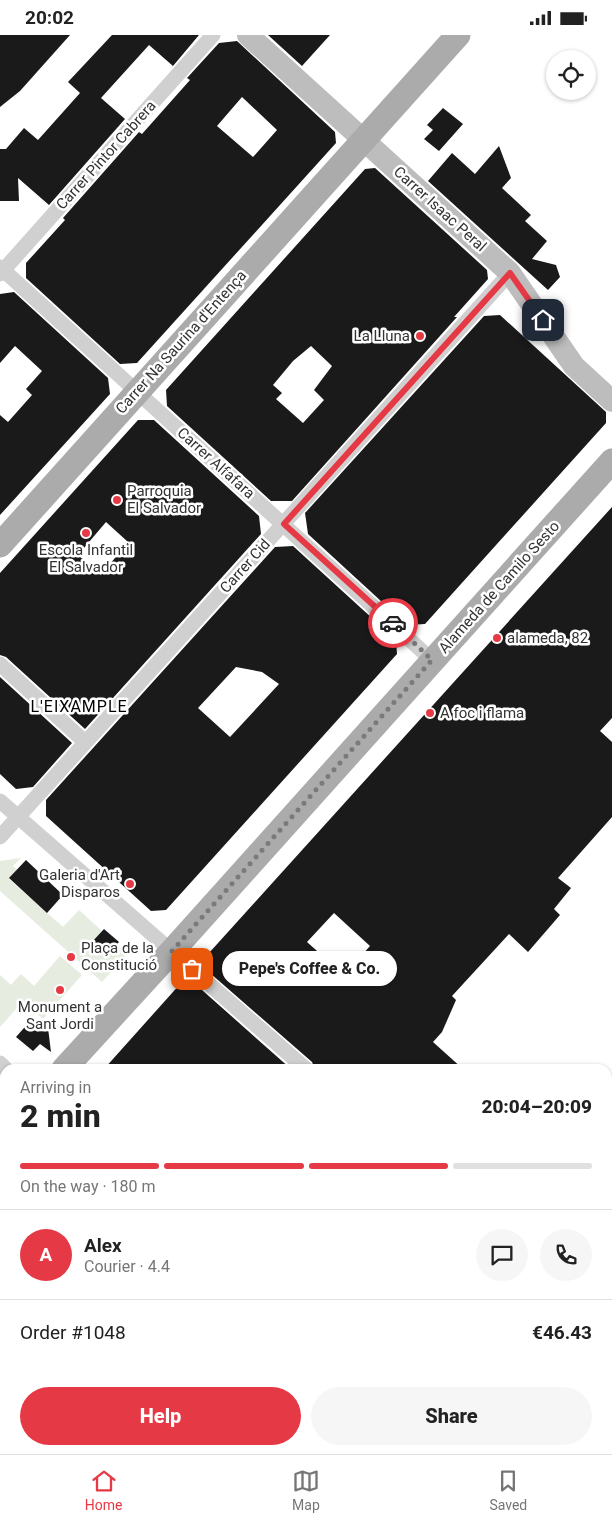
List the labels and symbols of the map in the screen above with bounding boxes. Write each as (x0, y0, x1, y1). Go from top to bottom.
street label: Carrer Pintor Cabrera (52, 97, 160, 213)
street label: Carrer Isaac Peral (390, 163, 490, 255)
street label: Carrer Na Saurina d'Entença (112, 267, 250, 417)
pin (522, 299, 564, 341)
place label: La Lluna (354, 327, 410, 345)
marker: La Lluna (414, 330, 426, 342)
street label: Carrer Alfafara (174, 424, 258, 502)
place label: Parroquia El Salvador (127, 482, 201, 517)
marker: Parroquia El Salvador (111, 494, 123, 506)
street label: Alameda de Camilo Sesto (435, 517, 563, 657)
marker: Escola Infantil El Salvador (80, 527, 92, 539)
street label: Carrer Cid (216, 535, 274, 597)
place label: Escola Infantil El Salvador (39, 541, 133, 576)
courier (368, 598, 418, 648)
place label: alameda, 82 (507, 629, 588, 647)
marker: alameda, 82 (491, 632, 503, 644)
district label: L'EIXAMPLE (30, 697, 128, 716)
place label: A foc i flama (440, 704, 524, 722)
marker: A foc i flama (424, 707, 436, 719)
place label: Galeria d'Art Disparos (39, 866, 120, 901)
marker: Galeria d'Art Disparos (124, 878, 136, 890)
place label: Plaça de la Constitució (81, 939, 157, 974)
pin (171, 948, 213, 990)
marker: Plaça de la Constitució (65, 951, 77, 963)
callout: Pepe's Coffee & Co. (222, 951, 397, 987)
marker: Monument a Sant Jordi (54, 984, 66, 996)
place label: Monument a Sant Jordi (18, 998, 102, 1033)

